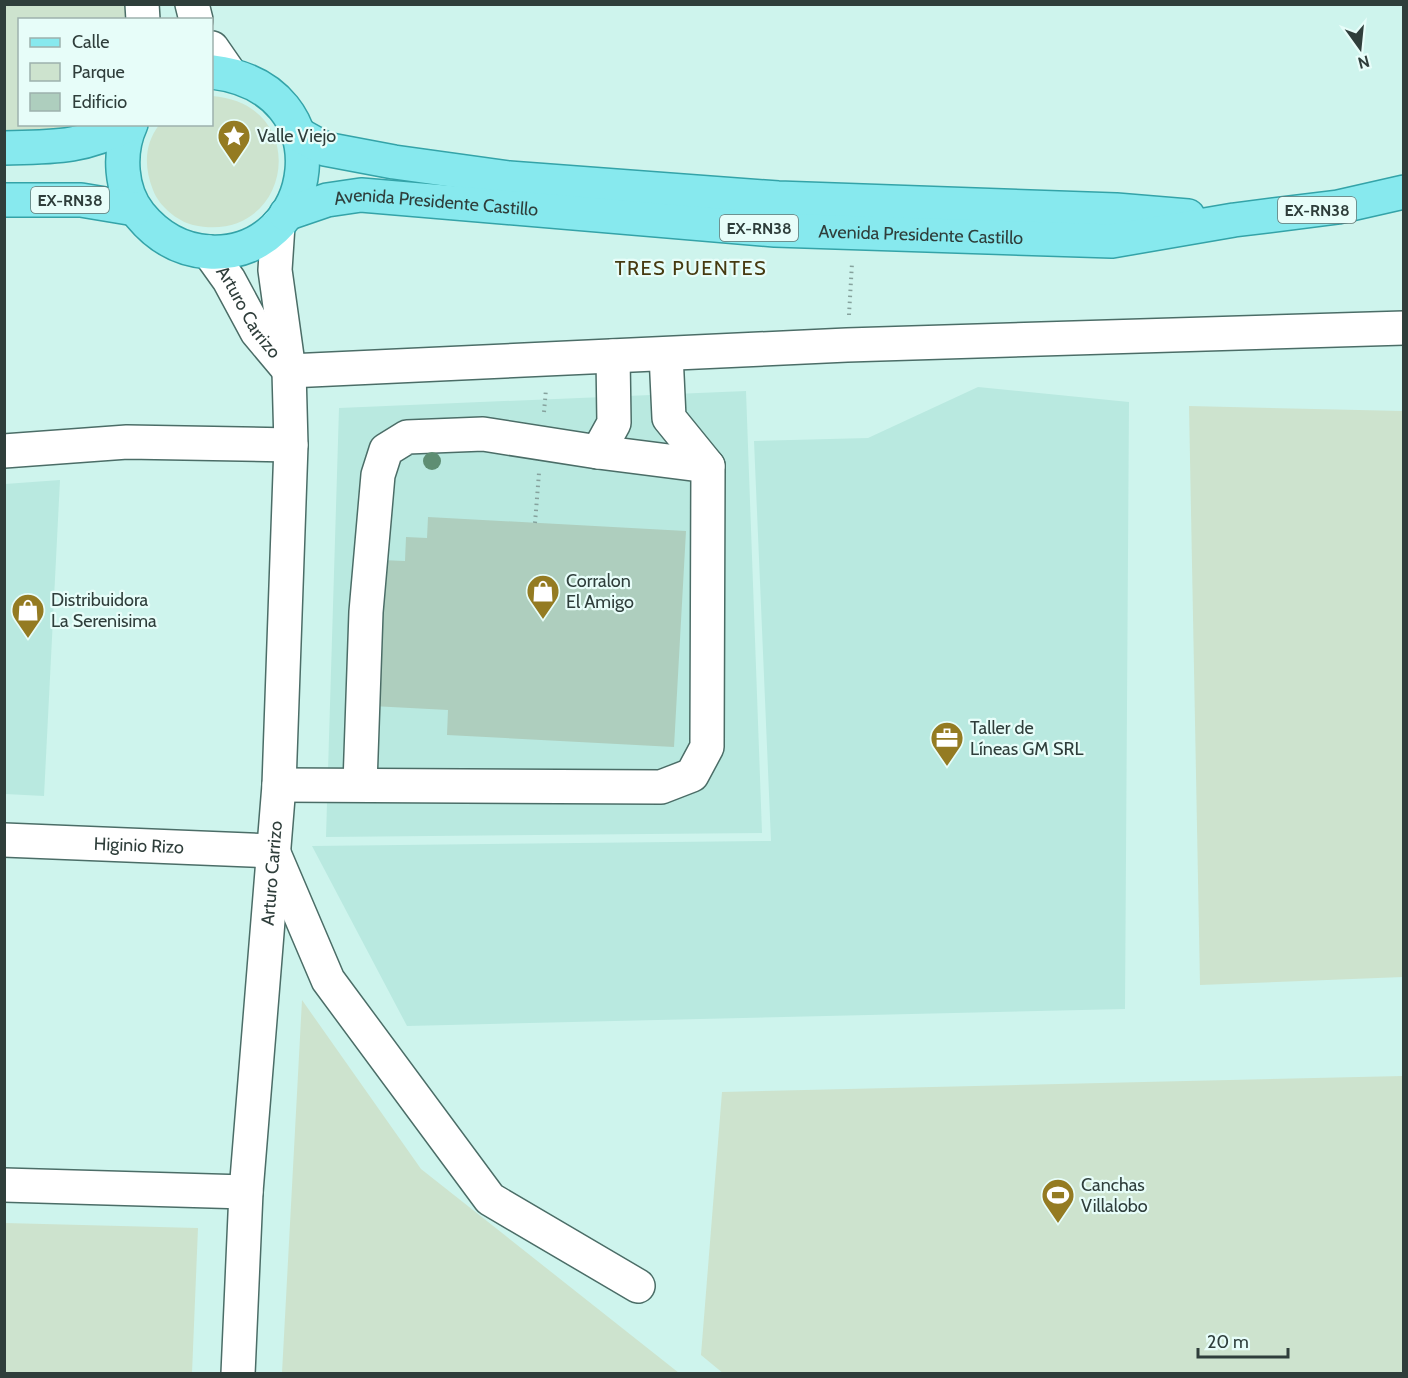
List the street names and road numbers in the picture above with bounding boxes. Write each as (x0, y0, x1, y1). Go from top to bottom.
street label: Avenida Presidente Castillo (333, 184, 539, 221)
road number: EX-RN38 (31, 187, 109, 213)
road number: EX-RN38 (1278, 197, 1356, 223)
road number: EX-RN38 (720, 215, 798, 241)
street label: Avenida Presidente Castillo (818, 220, 1024, 249)
street label: Arturo Carrizo (211, 262, 285, 363)
street label: Arturo Carrizo (257, 820, 287, 926)
street label: Higinio Rizo (93, 833, 184, 858)

